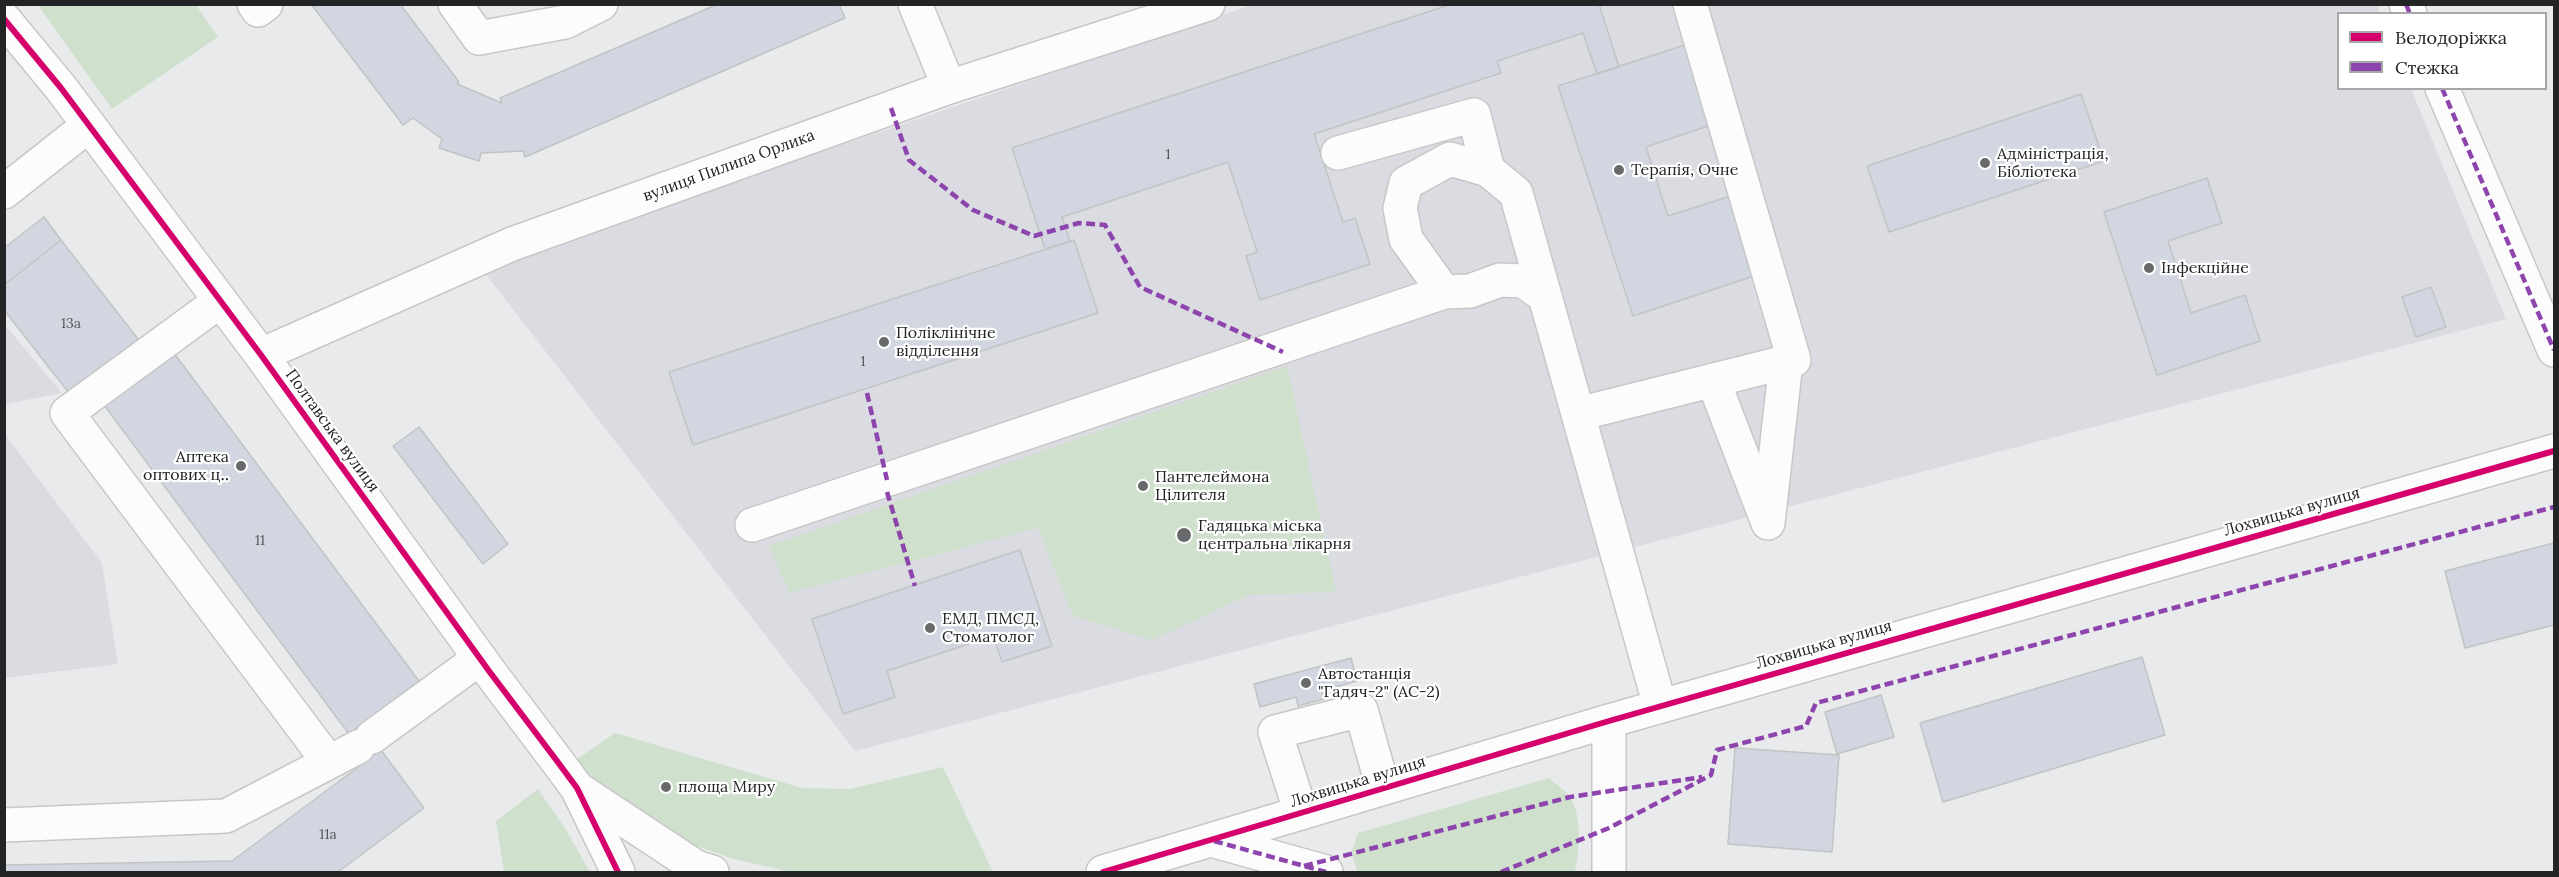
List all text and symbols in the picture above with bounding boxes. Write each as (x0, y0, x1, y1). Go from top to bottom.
legend (2337, 12, 2547, 90)
text: Велодоріжка (2395, 26, 2507, 49)
text: Стежка (2395, 56, 2459, 79)
street label: вулиця Пилипа Орлика (640, 126, 818, 206)
place label: Адміністрація, Бібліотека (1997, 144, 2109, 182)
house number: 1 (1165, 147, 1171, 163)
marker: Адміністрація, Бібліотека (1978, 156, 1992, 170)
place label: Терапія, Очне (1631, 160, 1738, 180)
marker: Терапія, Очне (1612, 163, 1626, 177)
place label: Інфекційне (2161, 258, 2249, 278)
marker: Інфекційне (2142, 261, 2156, 275)
house number: 13а (61, 316, 81, 332)
place label: Поліклінічне відділення (896, 323, 996, 361)
marker: Поліклінічне відділення (877, 335, 891, 349)
house number: 1 (860, 354, 866, 370)
street label: Полтавська вулиця (281, 366, 383, 496)
place label: Аптека оптових ц‥ (143, 447, 229, 485)
marker: Аптека оптових ц‥ (234, 459, 248, 473)
place label: Пантелеймона Цілителя (1155, 467, 1269, 505)
marker: Пантелеймона Цілителя (1136, 479, 1150, 493)
street label: Лохвицька вулиця (2222, 483, 2362, 541)
place label: Гадяцька міська центральна лікарня (1198, 516, 1351, 554)
marker: Гадяцька міська центральна лікарня (1175, 526, 1193, 544)
house number: 11 (255, 533, 265, 549)
place label: ЕМД, ПМСД, Стоматолог (942, 609, 1039, 647)
street label: Лохвицька вулиця (1754, 616, 1894, 674)
marker: ЕМД, ПМСД, Стоматолог (923, 621, 937, 635)
place label: Автостанція "Гадяч-2" (АС-2) (1318, 664, 1440, 702)
marker: Автостанція "Гадяч-2" (АС-2) (1299, 676, 1313, 690)
street label: Лохвицька вулиця (1288, 752, 1428, 812)
place label: площа Миру (678, 777, 775, 797)
marker: площа Миру (659, 780, 673, 794)
house number: 11а (319, 827, 337, 843)

